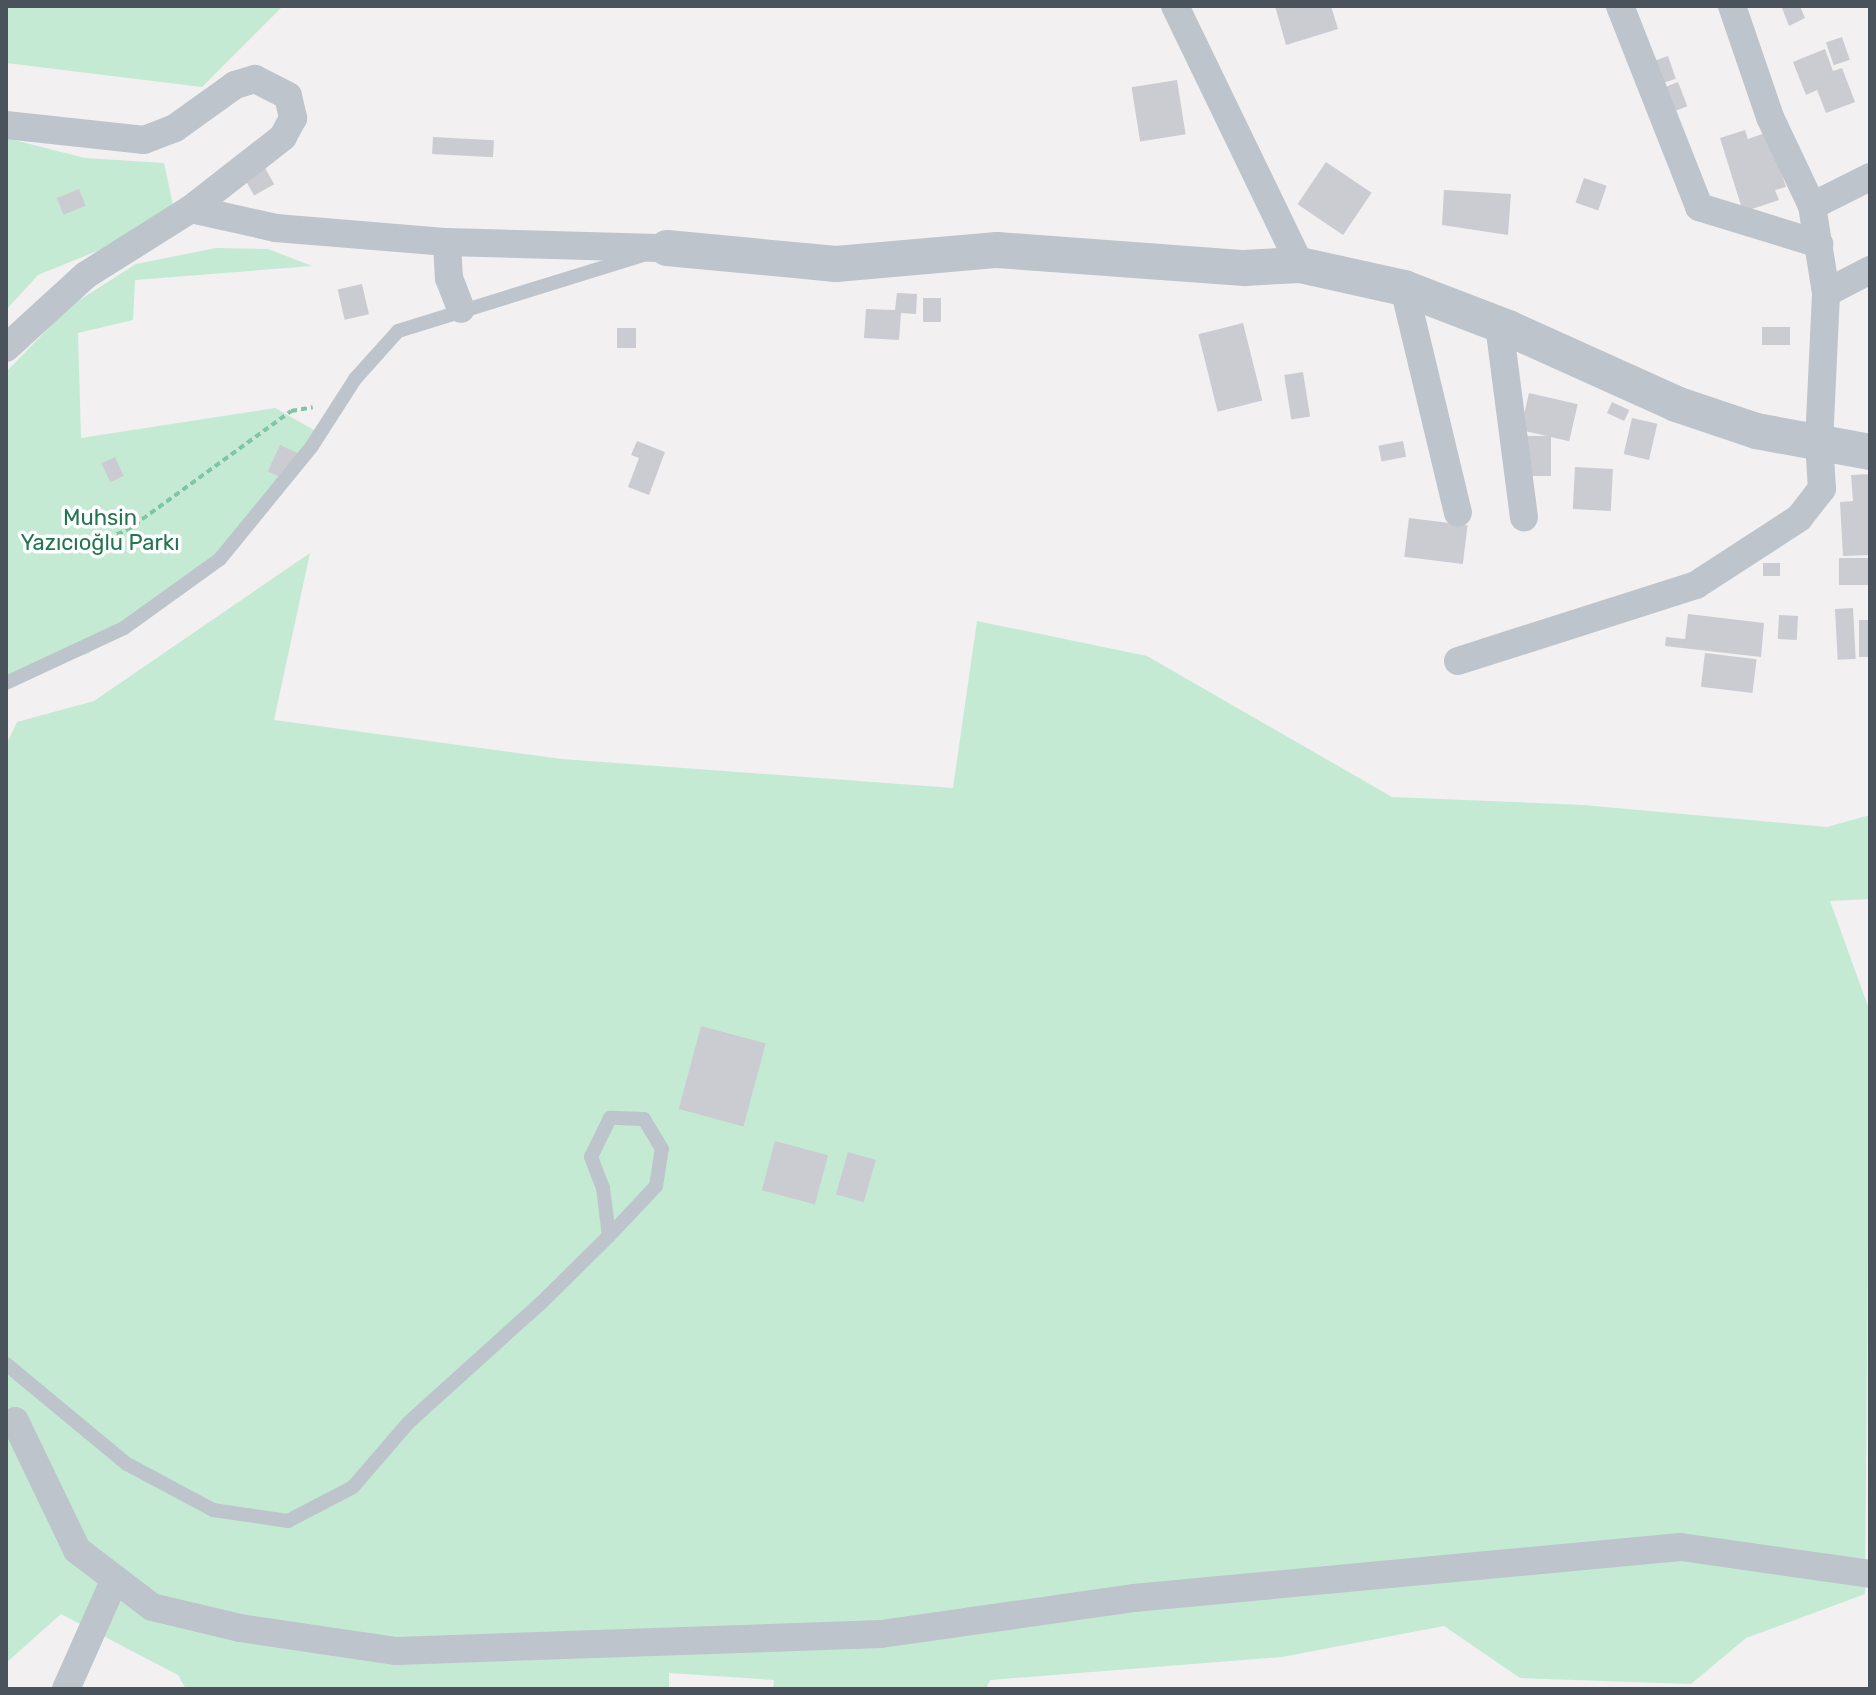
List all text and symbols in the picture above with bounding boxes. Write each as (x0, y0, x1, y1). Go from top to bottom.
park label: Muhsin Yazıcıoğlu Parkı (20, 504, 180, 556)

